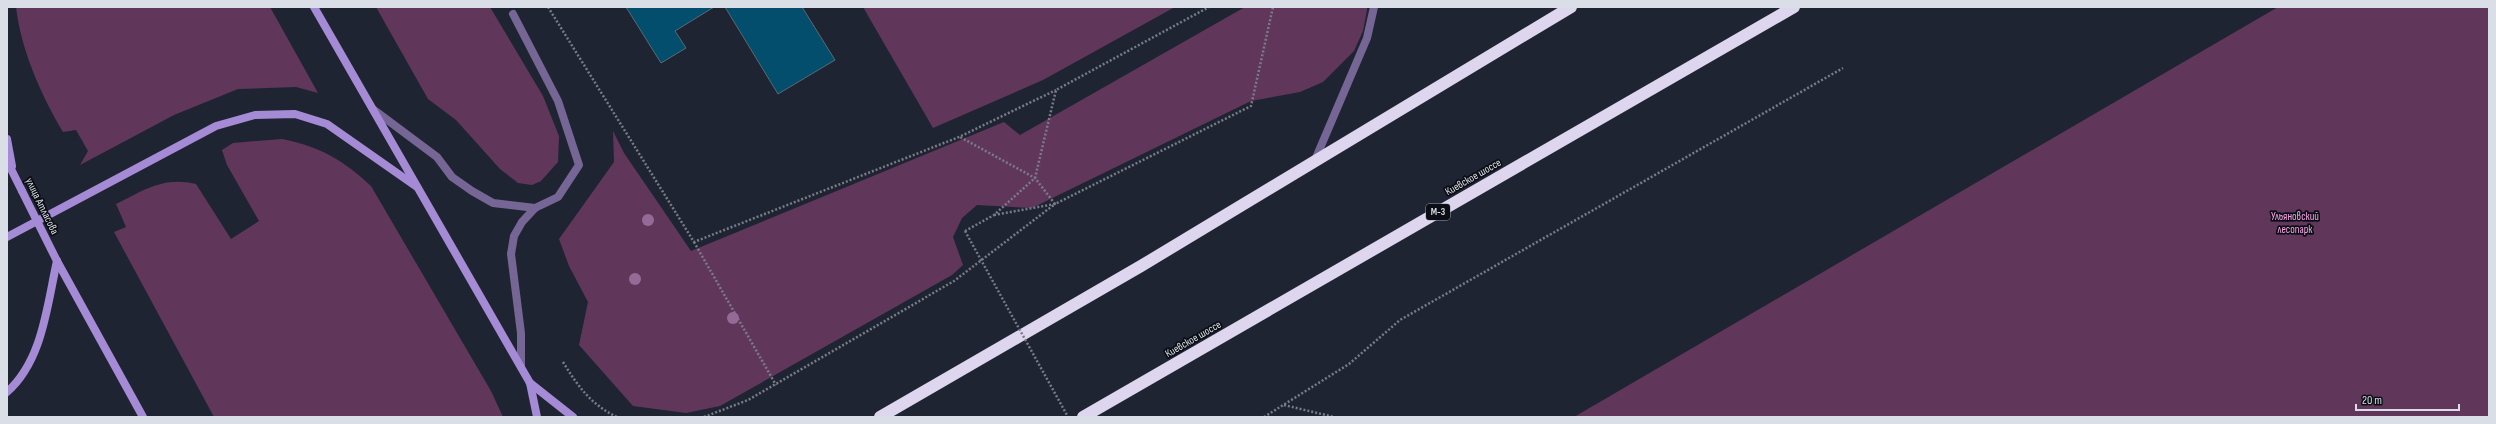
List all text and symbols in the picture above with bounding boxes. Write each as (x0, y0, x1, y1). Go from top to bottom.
street label: Киевское шоссе (1443, 156, 1503, 198)
street label: улица Атласова (23, 176, 61, 236)
road number: М-3 (1426, 204, 1450, 220)
park label: Ульяновский лесопарк (2271, 210, 2319, 236)
street label: Киевское шоссе (1163, 318, 1223, 360)
scale bar (2356, 386, 2459, 412)
text: 20 m (2362, 393, 2382, 408)

